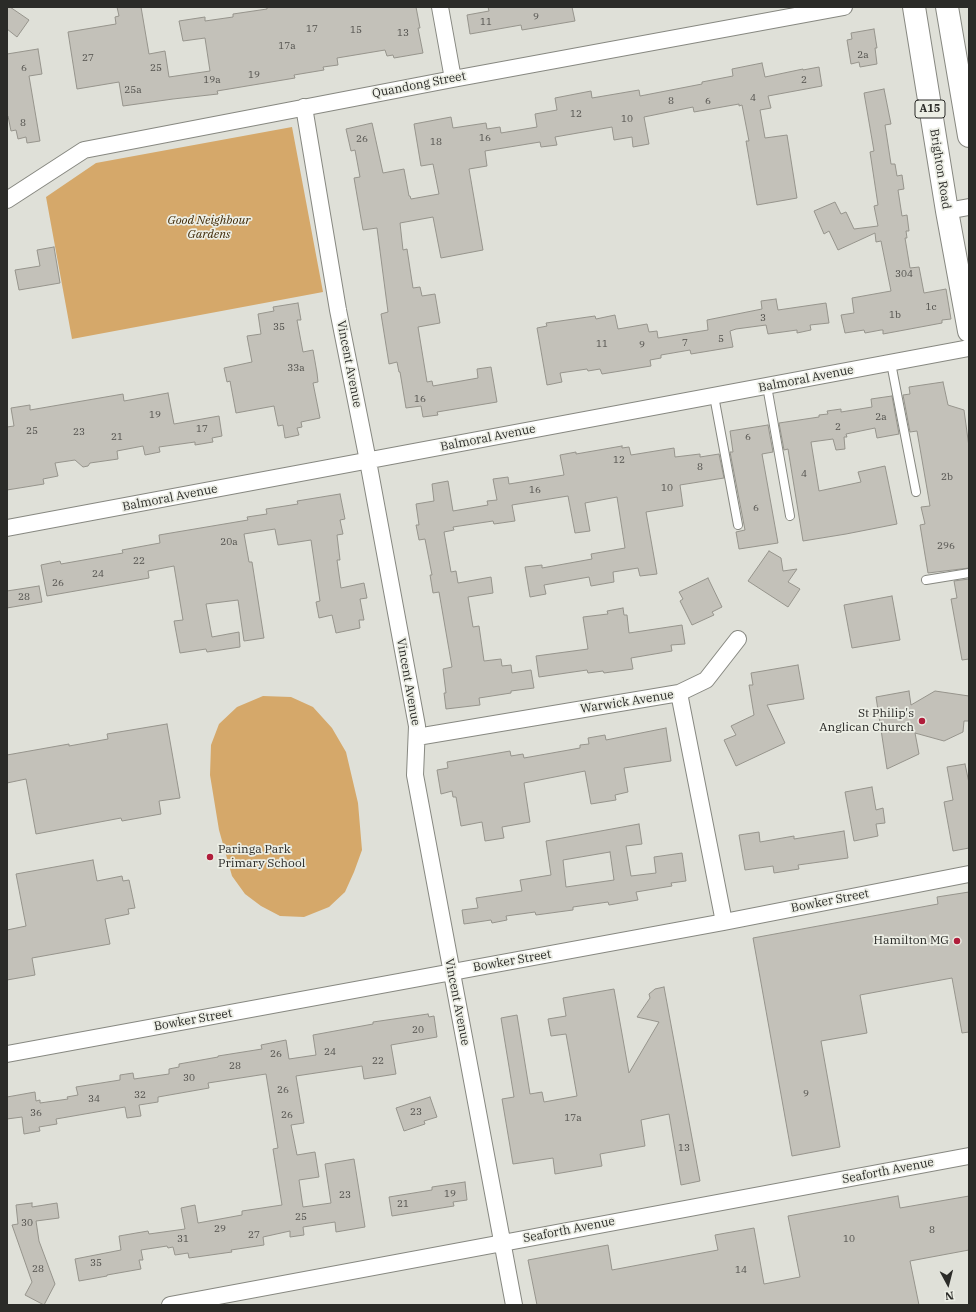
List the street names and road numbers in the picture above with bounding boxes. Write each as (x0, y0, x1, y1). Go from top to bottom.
street label: Quandong Street (371, 69, 467, 101)
road number: A15 (915, 100, 945, 118)
street label: Brighton Road (927, 128, 953, 210)
street label: Vincent Avenue (333, 319, 365, 409)
street label: Balmoral Avenue (757, 363, 855, 395)
street label: Balmoral Avenue (439, 422, 537, 454)
street label: Balmoral Avenue (121, 482, 219, 514)
street label: Vincent Avenue (393, 637, 423, 727)
street label: Warwick Avenue (579, 688, 675, 716)
street label: Bowker Street (790, 886, 870, 916)
street label: Bowker Street (472, 947, 552, 975)
street label: Vincent Avenue (441, 957, 473, 1047)
street label: Bowker Street (153, 1006, 233, 1034)
street label: Seaforth Avenue (841, 1155, 935, 1187)
street label: Seaforth Avenue (522, 1214, 616, 1246)

